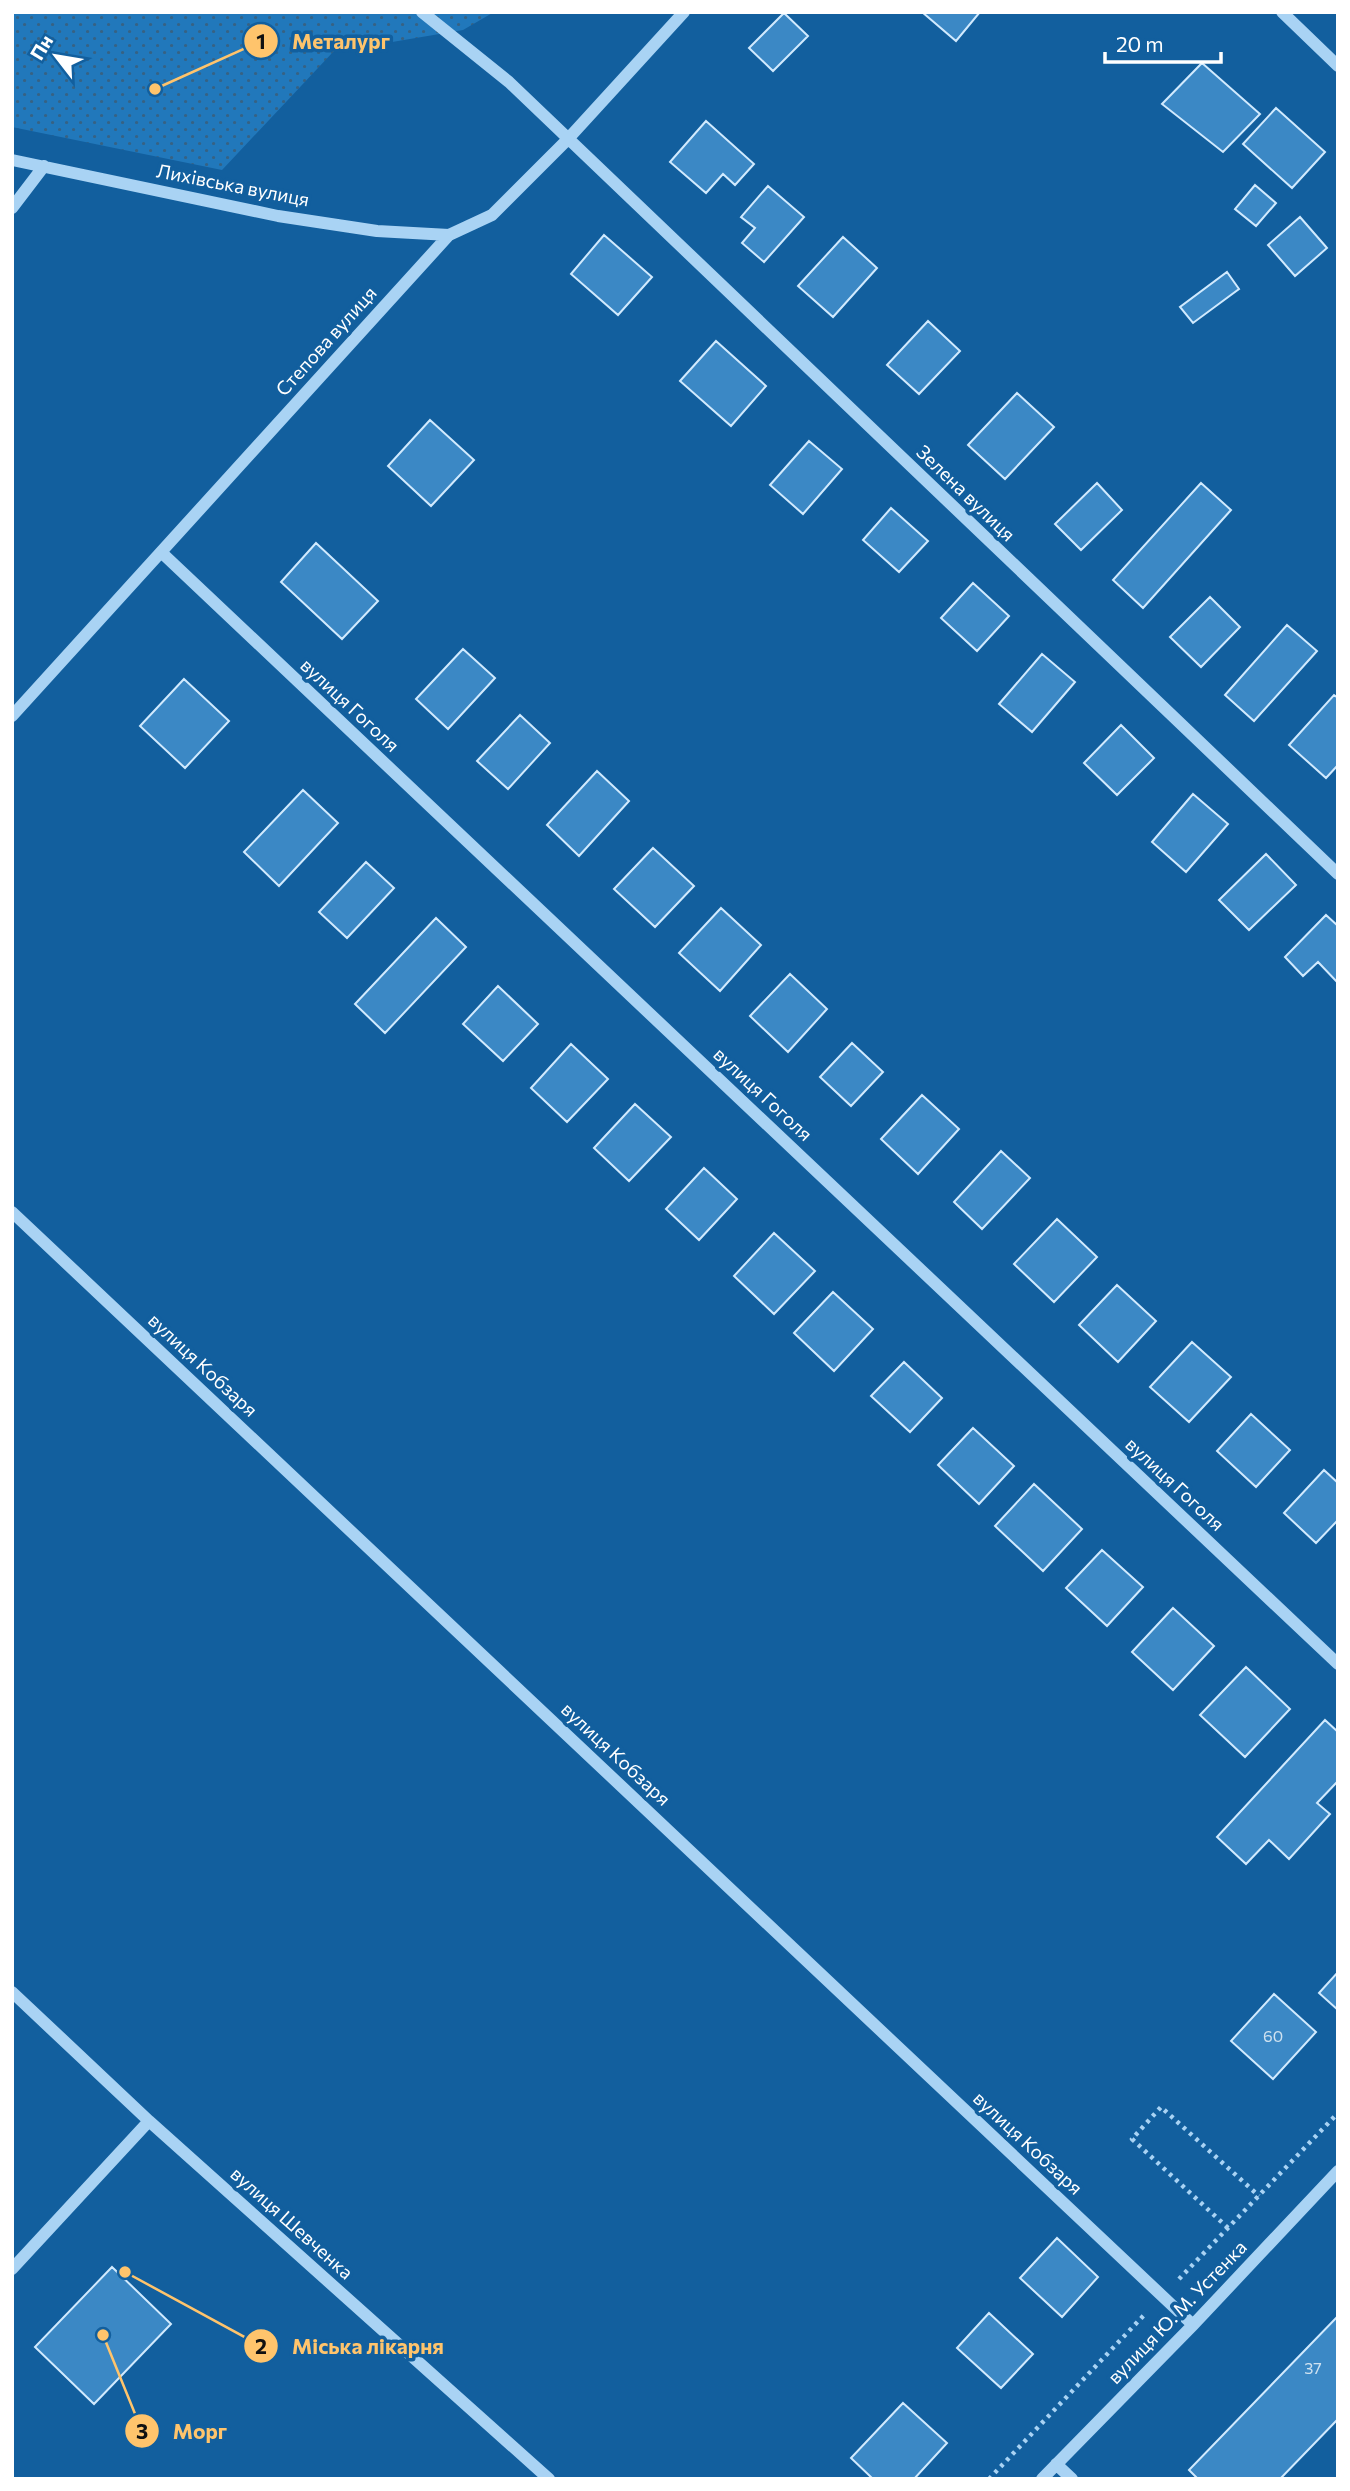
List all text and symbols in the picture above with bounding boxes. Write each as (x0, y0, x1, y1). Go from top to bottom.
callout: Металург (243, 20, 404, 62)
north arrow (21, 21, 91, 91)
scale bar (1105, 21, 1220, 65)
text: 1 (256, 28, 266, 53)
text: Металург (292, 28, 390, 53)
text: Пн (25, 30, 57, 64)
text: 20 m (1116, 31, 1164, 56)
street label: Лихівська вулиця (155, 158, 311, 211)
street label: Степова вулиця (270, 281, 381, 400)
street label: Зелена вулиця (912, 440, 1021, 545)
street label: вулиця Гоголя (296, 653, 405, 756)
street label: вулиця Гоголя (709, 1042, 818, 1145)
street label: вулиця Кобзаря (144, 1308, 263, 1421)
street label: вулиця Гоголя (1121, 1432, 1230, 1535)
street label: вулиця Кобзаря (557, 1697, 676, 1810)
house number: 60 (1263, 2026, 1283, 2045)
street label: вулиця Кобзаря (969, 2086, 1088, 2199)
street label: вулиця Шевченка (226, 2162, 358, 2284)
street label: вулиця Ю. М. Устенка (1102, 2235, 1251, 2388)
callout: Міська лікарня (243, 2325, 458, 2367)
text: 2 (255, 2333, 267, 2358)
text: Міська лікарня (292, 2333, 444, 2358)
house number: 37 (1304, 2358, 1322, 2377)
callout: Морг (124, 2410, 241, 2452)
text: 3 (136, 2418, 148, 2443)
text: Морг (173, 2418, 227, 2443)

